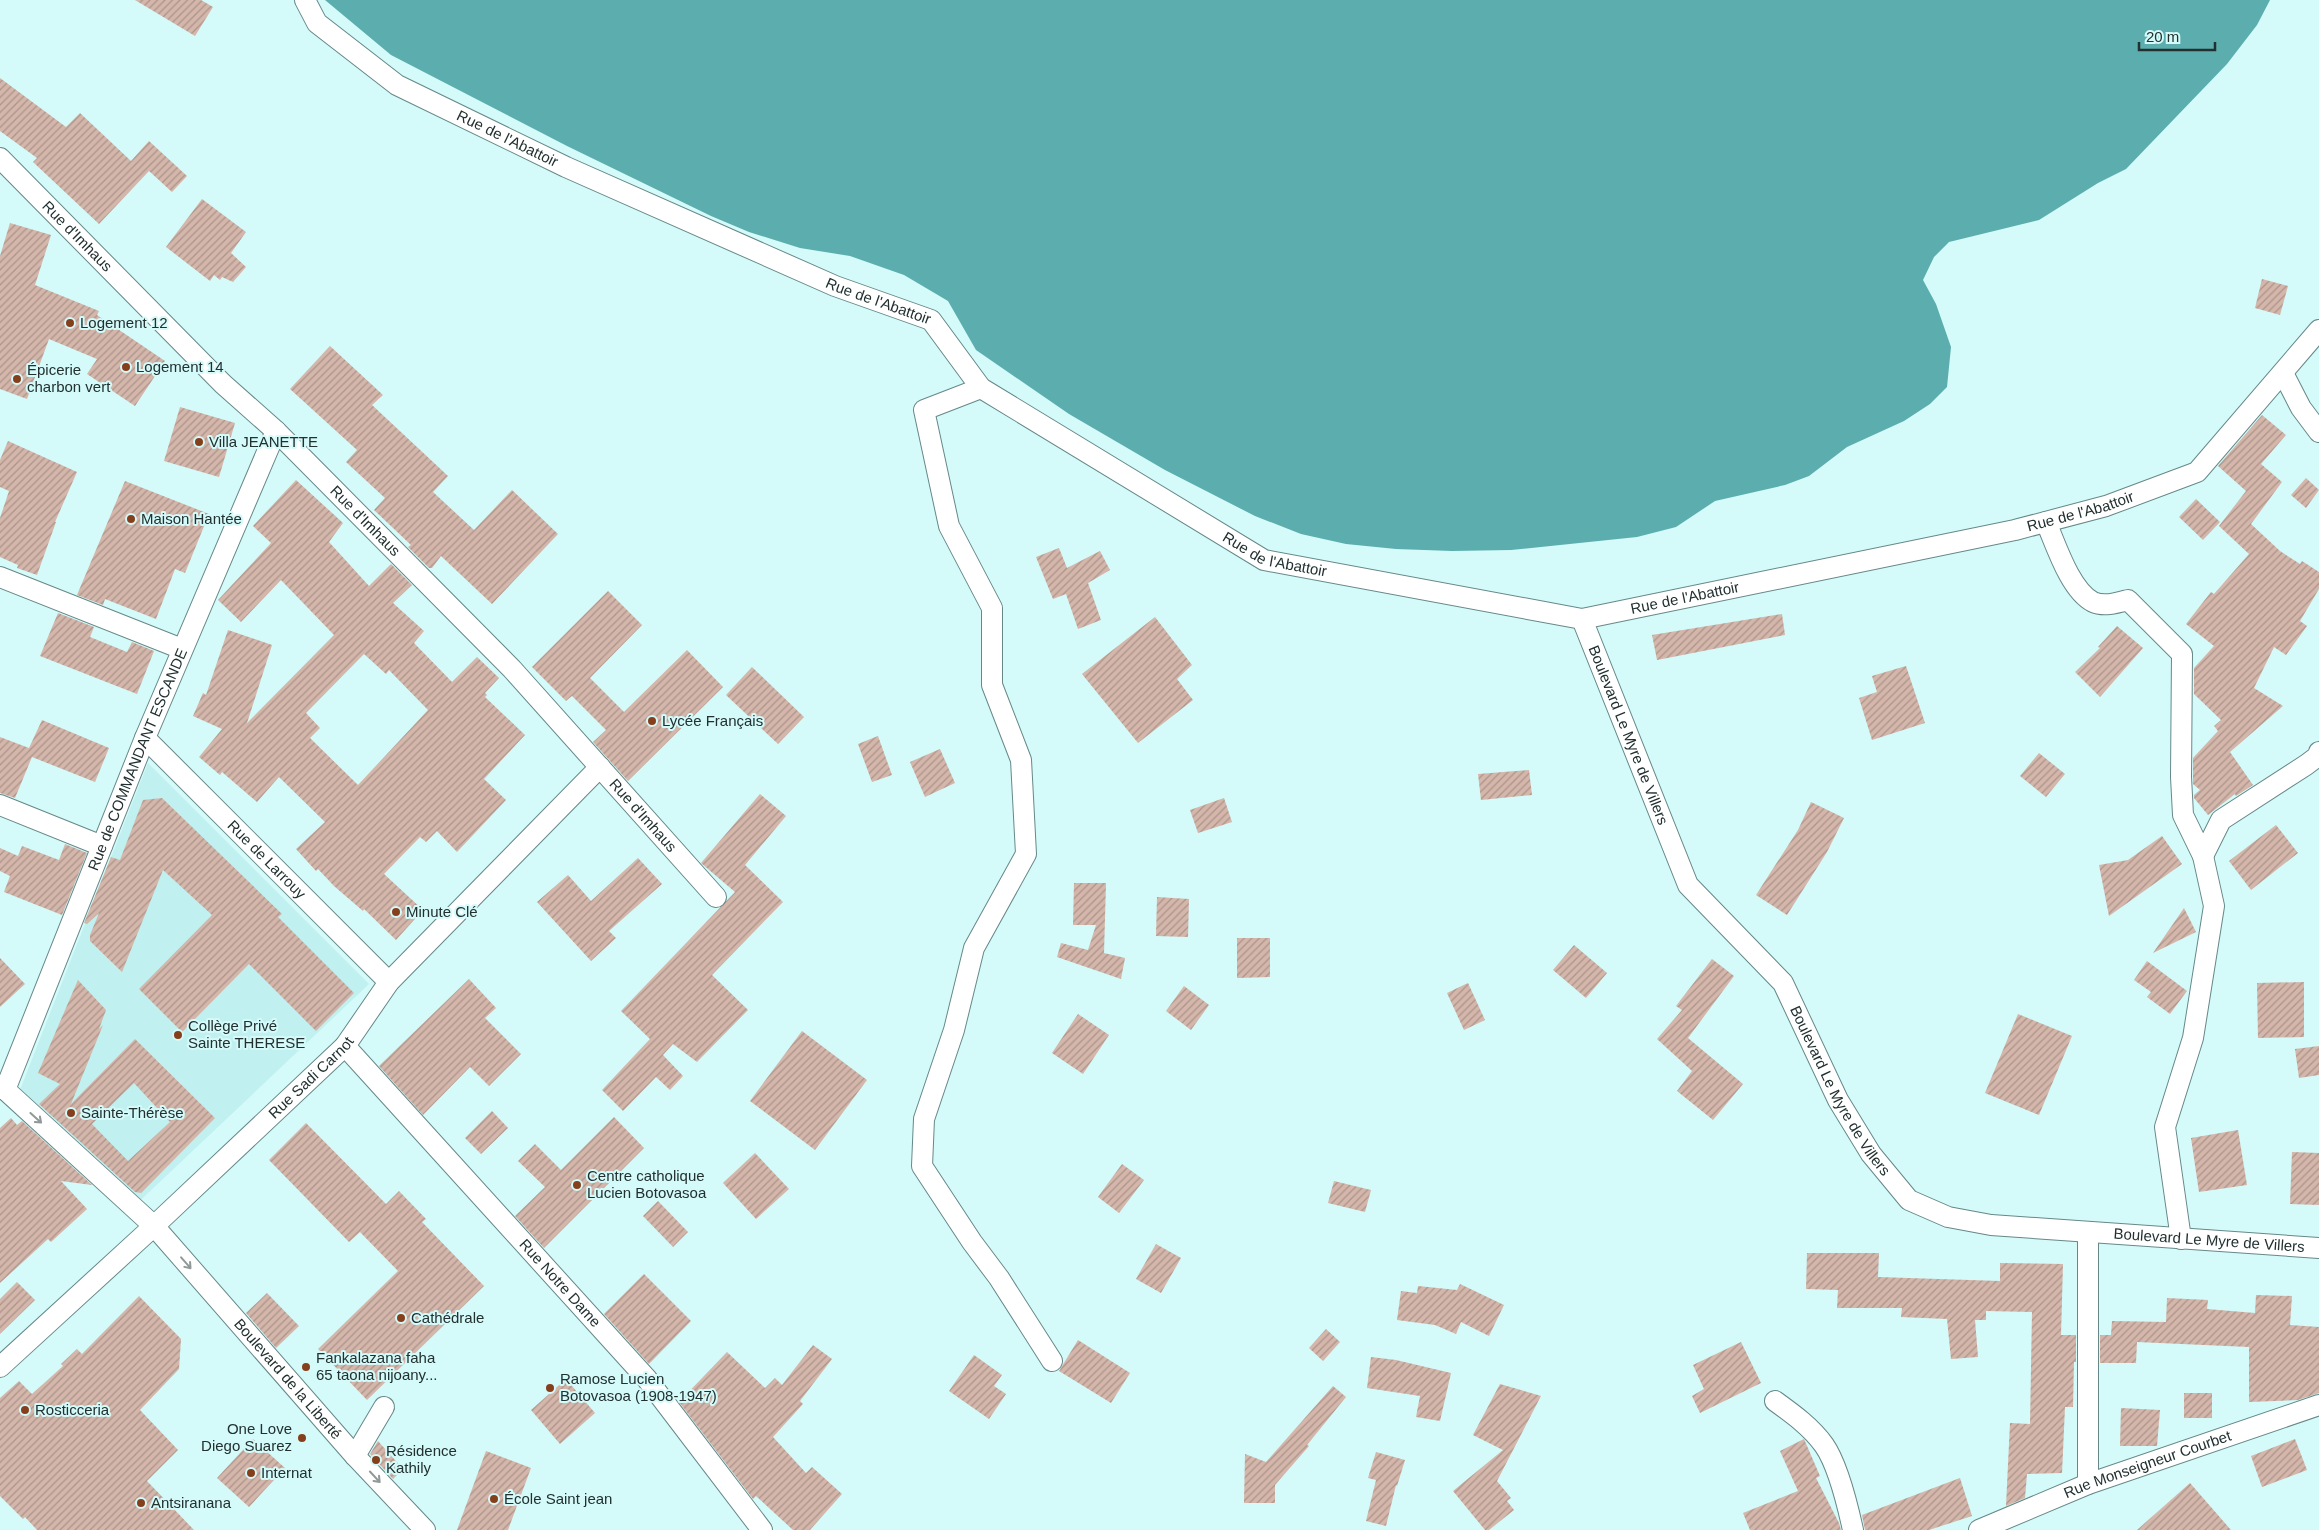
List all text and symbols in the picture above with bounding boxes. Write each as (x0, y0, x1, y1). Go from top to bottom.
scale bar (2139, 20, 2215, 52)
text: 20 m (2146, 28, 2179, 45)
street label: Rue de l'Abattoir (454, 106, 561, 170)
street label: Rue d'Imhaus (39, 197, 116, 275)
street label: Rue de l'Abattoir (823, 274, 933, 327)
place label: Logement 12 (80, 314, 168, 331)
marker: Logement 12 (64, 317, 76, 329)
place label: Logement 14 (136, 358, 224, 375)
place label: Épicerie charbon vert (27, 361, 111, 395)
marker: Logement 14 (120, 361, 132, 373)
marker: Épicerie charbon vert (11, 373, 23, 385)
place label: Villa JEANETTE (209, 433, 318, 450)
marker: Villa JEANETTE (193, 436, 205, 448)
street label: Rue d'Imhaus (327, 482, 404, 559)
street label: Rue de l'Abattoir (2025, 487, 2136, 534)
place label: Maison Hantée (141, 510, 242, 527)
marker: Maison Hantée (125, 513, 137, 525)
street label: Rue de l'Abattoir (1220, 528, 1328, 579)
street label: Rue de l'Abattoir (1629, 578, 1741, 617)
street label: Boulevard Le Myre de Villers (1585, 643, 1672, 827)
street label: Rue de COMMANDANT ESCANDE (84, 646, 190, 873)
place label: Lycée Français (662, 712, 763, 729)
marker: Lycée Français (646, 715, 658, 727)
street label: Rue d'Imhaus (606, 775, 680, 855)
street label: Rue de Larrouy (224, 817, 310, 902)
place label: Minute Clé (406, 903, 478, 920)
marker: Minute Clé (390, 906, 402, 918)
street label: Boulevard Le Myre de Villers (1787, 1003, 1894, 1179)
place label: Collège Privé Sainte THERESE (188, 1017, 305, 1051)
marker: Collège Privé Sainte THERESE (172, 1029, 184, 1041)
street label: Rue Sadi Carnot (265, 1033, 357, 1122)
place label: Sainte-Thérèse (81, 1104, 184, 1121)
marker: Sainte-Thérèse (65, 1107, 77, 1119)
one-way arrow (29, 1112, 42, 1124)
place label: Centre catholique Lucien Botovasoa (587, 1167, 707, 1201)
marker: Centre catholique Lucien Botovasoa (571, 1179, 583, 1191)
street label: Boulevard Le Myre de Villers (2113, 1225, 2305, 1255)
street label: Rue Notre Dame (516, 1235, 604, 1330)
one-way arrow (181, 1257, 192, 1270)
place label: Cathédrale (411, 1309, 484, 1326)
marker: Cathédrale (395, 1312, 407, 1324)
street label: Boulevard de la Liberté (231, 1315, 345, 1442)
place label: Fankalazana faha 65 taona nijoany... (316, 1349, 437, 1383)
marker: Fankalazana faha 65 taona nijoany... (300, 1361, 312, 1373)
place label: Ramose Lucien Botovasoa (1908-1947) (560, 1370, 717, 1404)
marker: Ramose Lucien Botovasoa (1908-1947) (544, 1382, 556, 1394)
place label: Rosticceria (35, 1401, 110, 1418)
marker: Rosticceria (19, 1404, 31, 1416)
place label: One Love Diego Suarez (201, 1420, 292, 1454)
street label: Rue Monseigneur Courbet (2061, 1426, 2234, 1501)
marker: One Love Diego Suarez (296, 1432, 308, 1444)
place label: Résidence Kathily (386, 1442, 457, 1476)
marker: Résidence Kathily (370, 1454, 382, 1466)
place label: Internat (261, 1464, 313, 1481)
marker: Internat (245, 1467, 257, 1479)
one-way arrow (369, 1471, 381, 1483)
place label: École Saint jean (504, 1490, 612, 1507)
marker: École Saint jean (488, 1493, 500, 1505)
place label: Antsiranana (151, 1494, 232, 1511)
marker: Antsiranana (135, 1497, 147, 1509)

